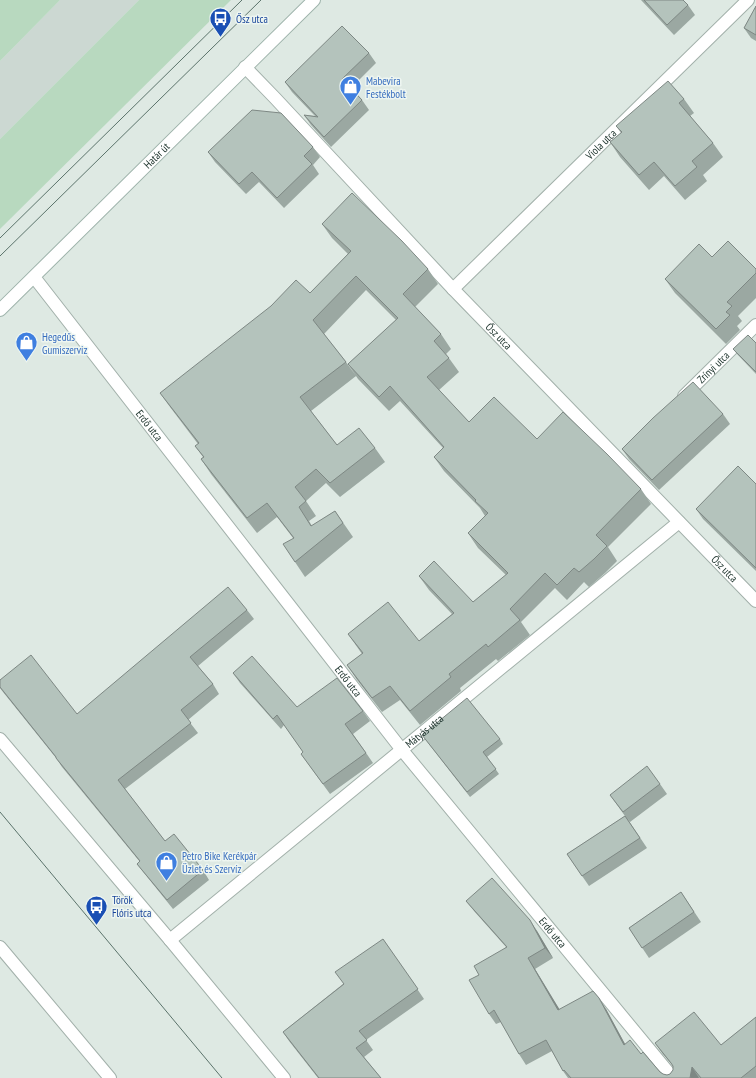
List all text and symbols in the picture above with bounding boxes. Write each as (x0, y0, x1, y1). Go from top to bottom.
bus stop icon: Ősz utca (207, 6, 233, 39)
place label: Ősz utca (236, 12, 268, 26)
shop icon: Mabevira Festékbolt (337, 74, 363, 107)
place label: Mabevira Festékbolt (366, 74, 406, 101)
street label: Viola utca (582, 126, 619, 163)
street label: Határ út (141, 140, 172, 171)
street label: Ősz utca (483, 320, 515, 352)
shop icon: Hegedűs Gumiszerviz (14, 330, 40, 363)
place label: Hegedűs Gumiszerviz (42, 330, 87, 357)
street label: Zrínyi utca (694, 348, 732, 386)
street label: Erdő utca (133, 407, 166, 444)
street label: Ősz utca (708, 552, 741, 585)
street label: Erdő utca (332, 663, 365, 699)
street label: Mátyás utca (402, 711, 446, 751)
shop icon: Petro Bike Kerékpár Üzlet és Szervíz (153, 849, 179, 882)
place label: Petro Bike Kerékpár Üzlet és Szervíz (182, 849, 256, 876)
bus stop icon: Török Flóris utca (83, 893, 109, 926)
place label: Török Flóris utca (112, 893, 151, 920)
street label: Erdő utca (536, 914, 570, 951)

